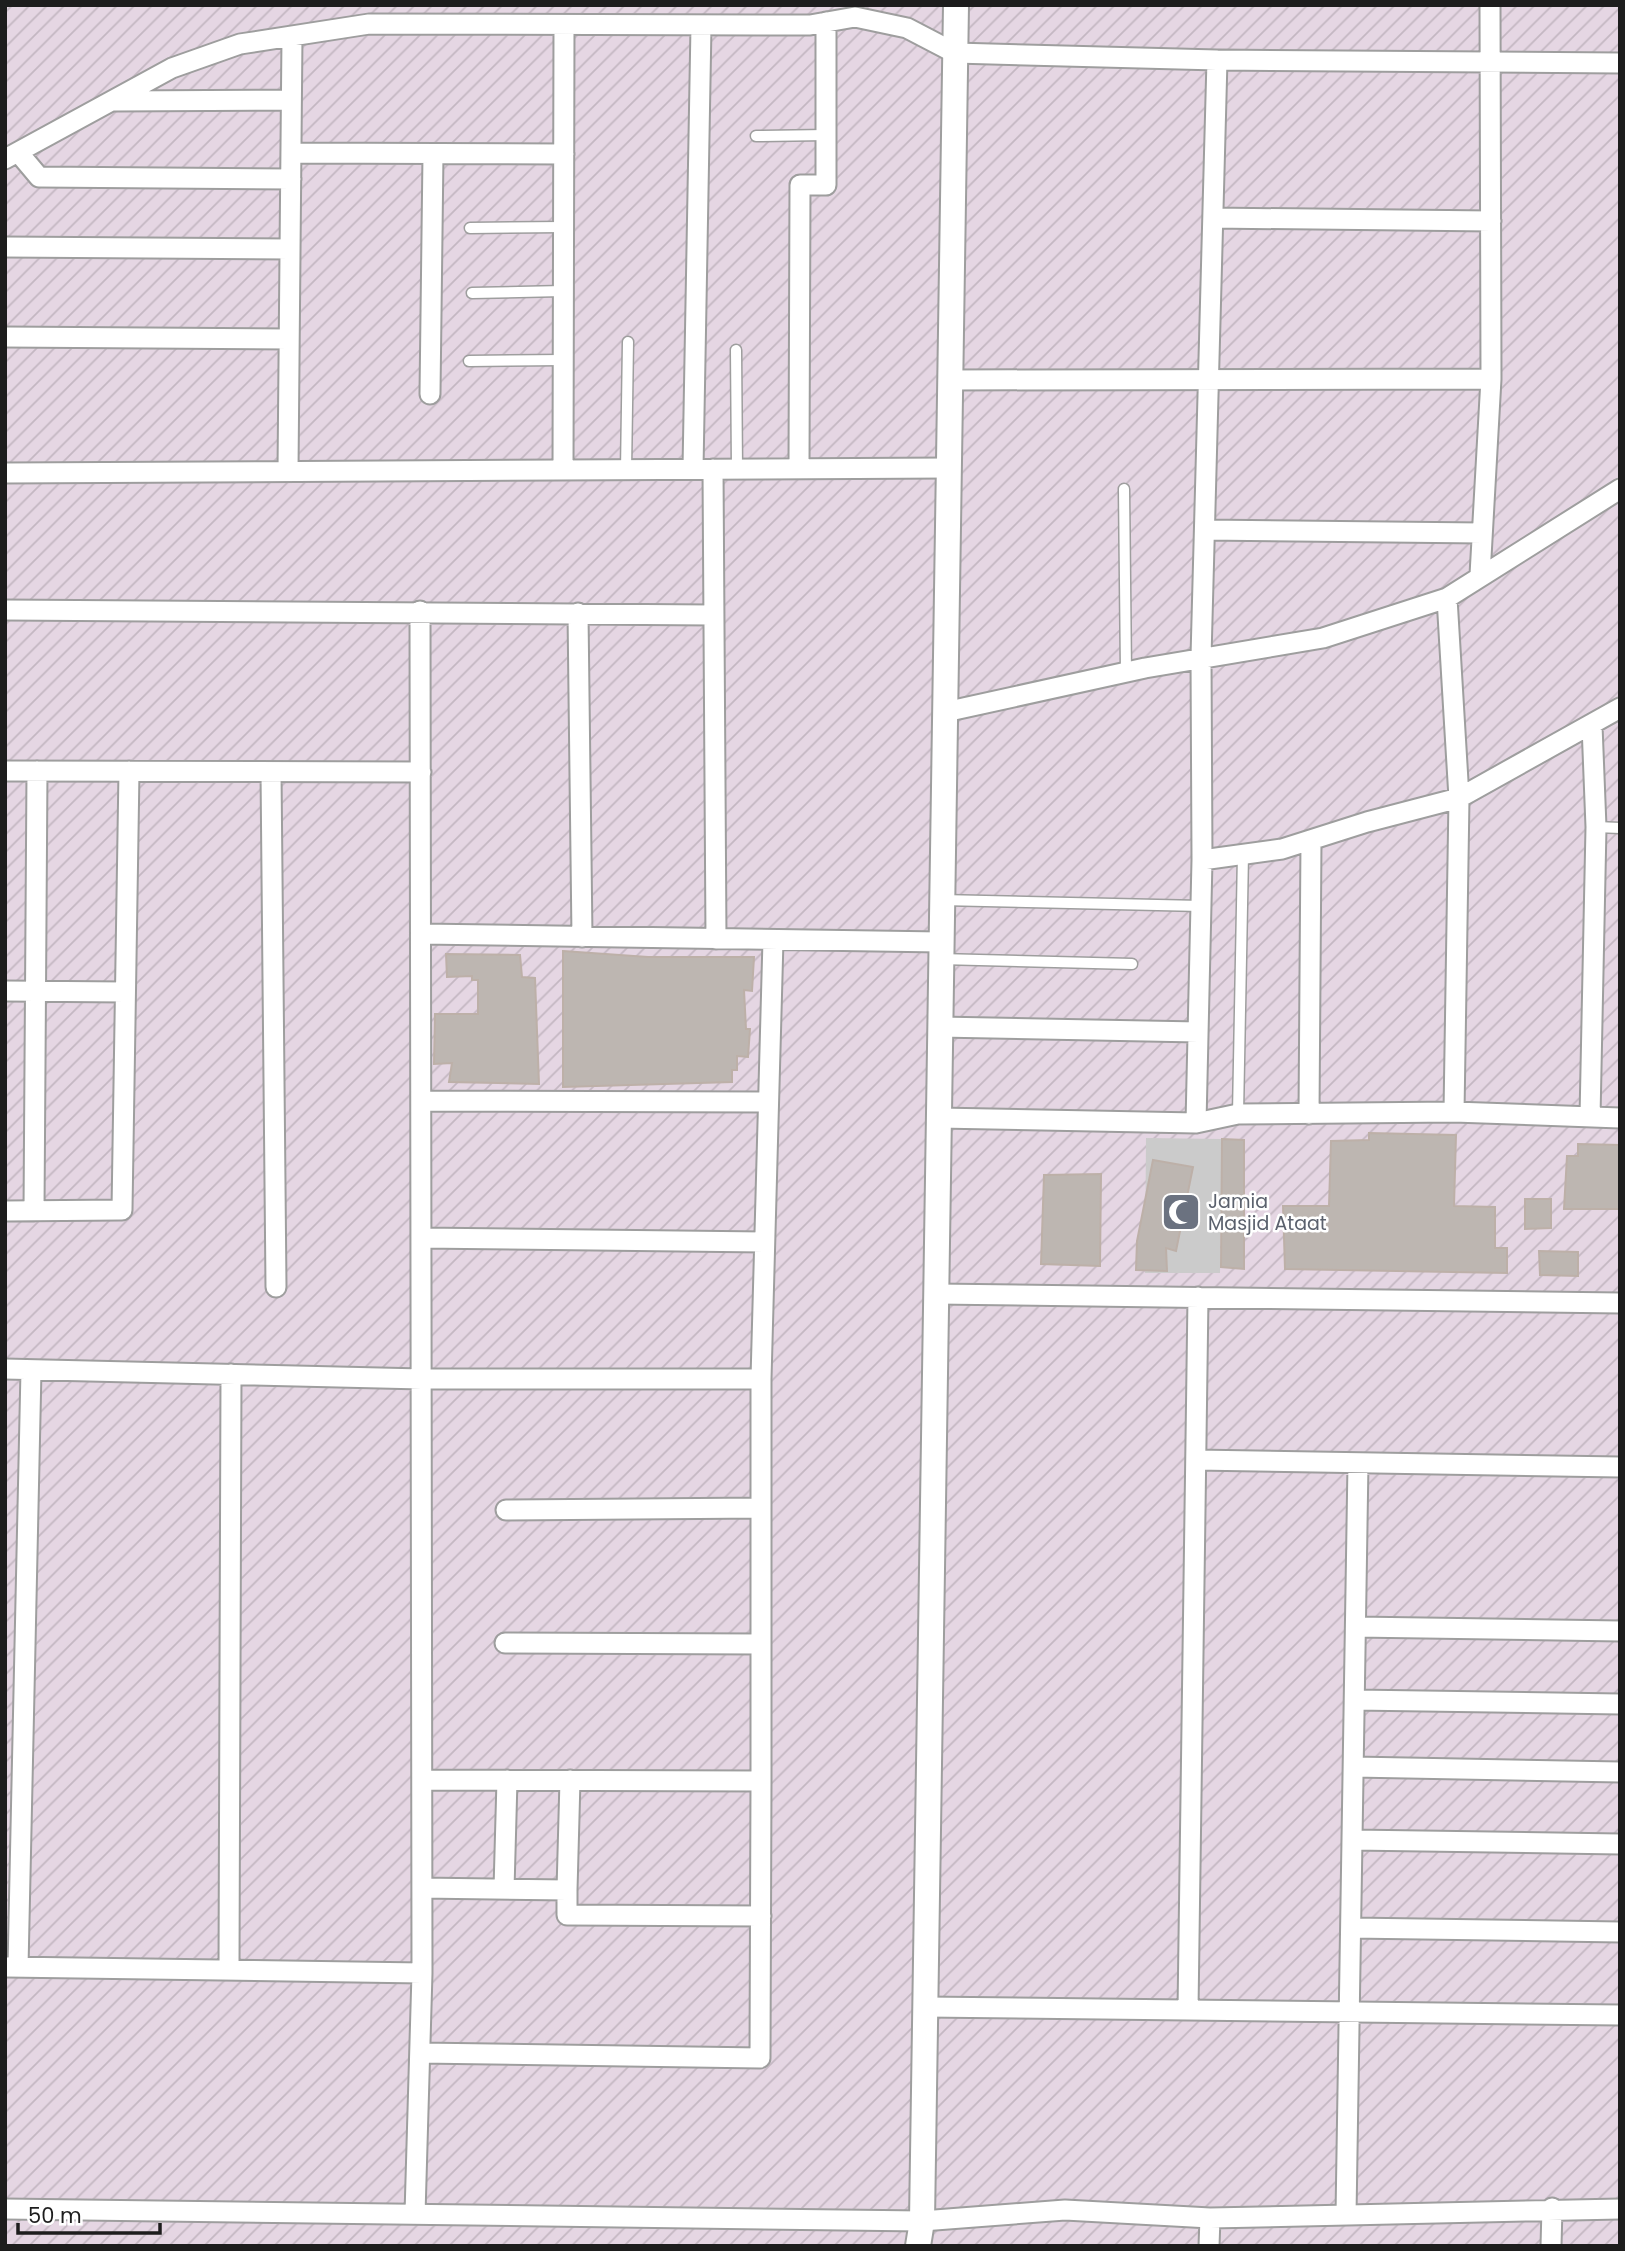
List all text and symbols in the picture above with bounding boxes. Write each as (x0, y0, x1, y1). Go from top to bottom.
place label: Jamia Masjid Ataat (1208, 1188, 1327, 1237)
mosque icon: Jamia Masjid Ataat (1160, 1191, 1202, 1233)
scale bar (18, 2192, 159, 2236)
text: 50 m (28, 2201, 82, 2230)

